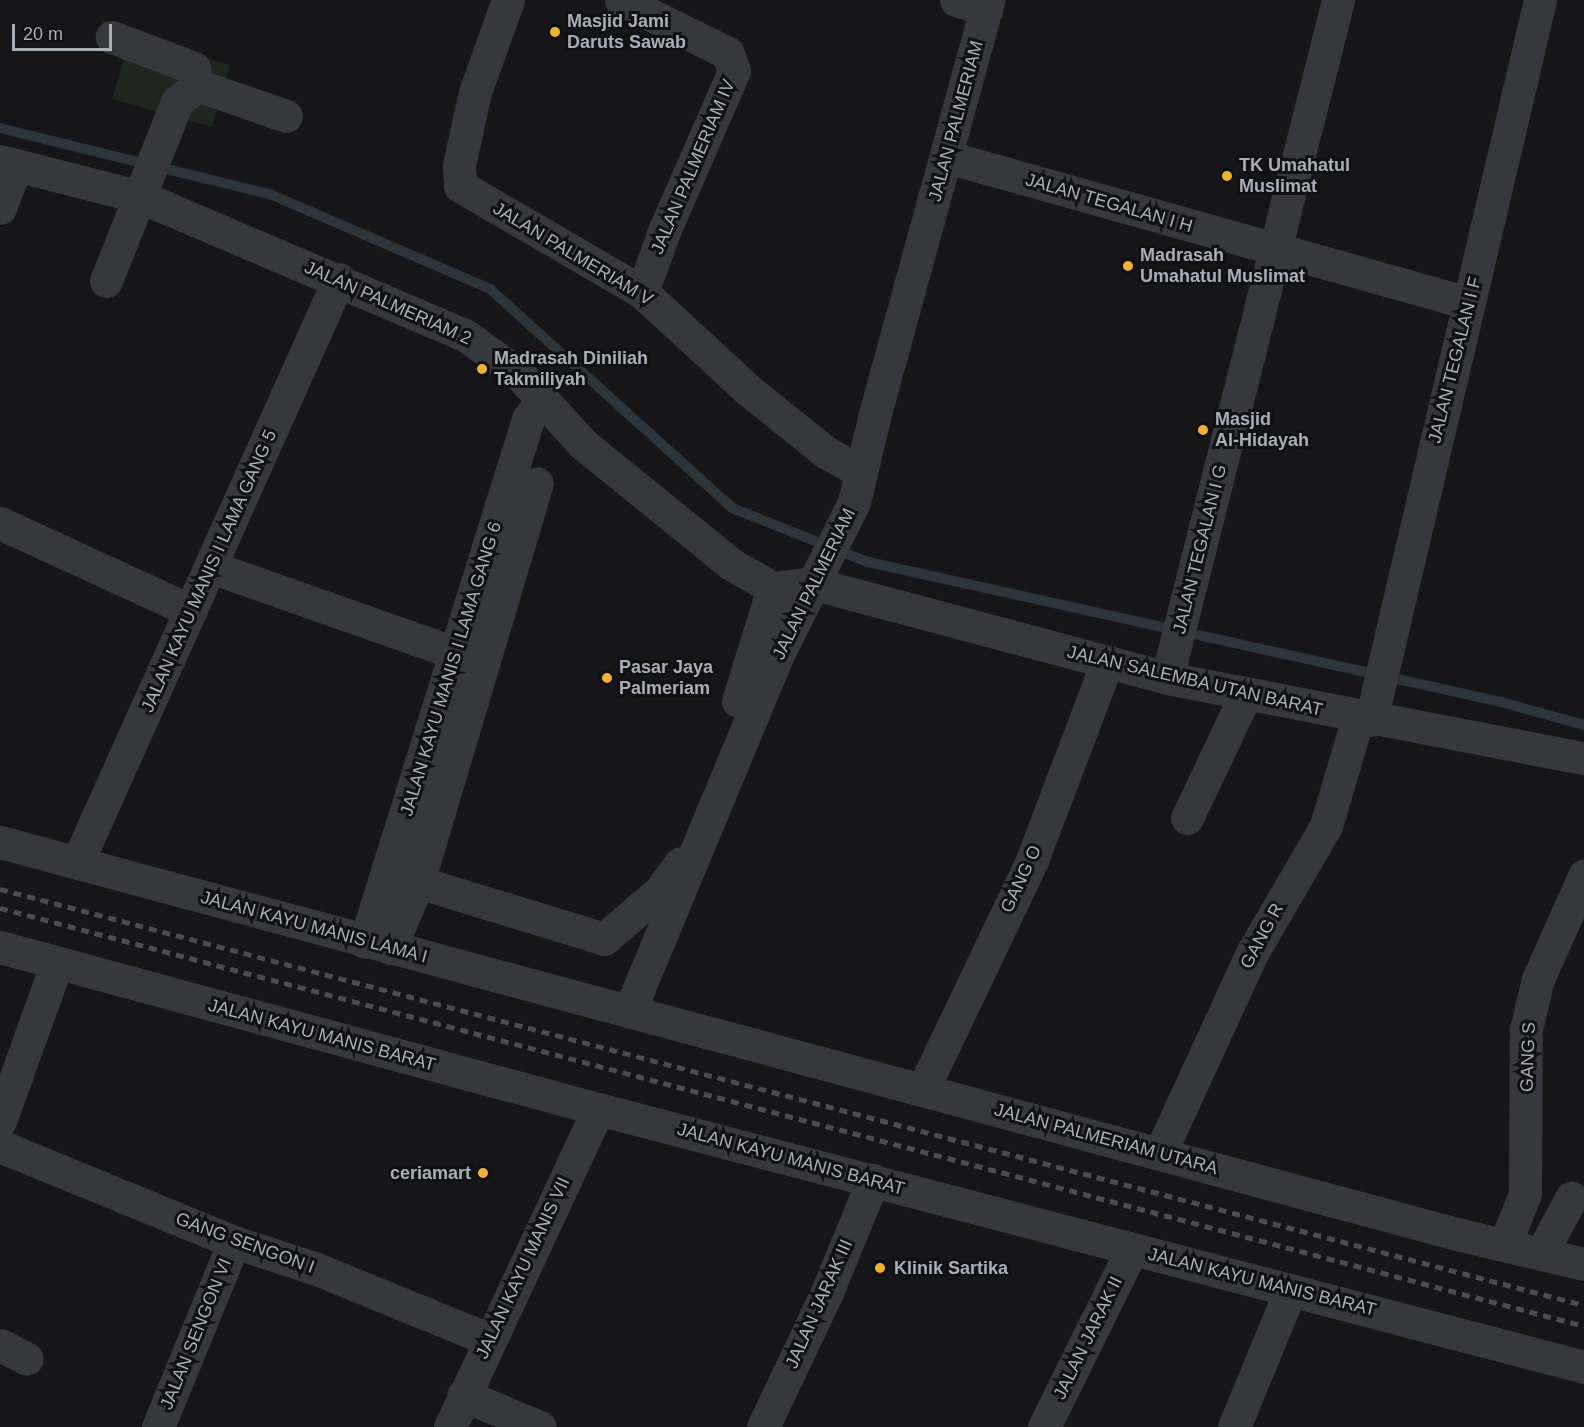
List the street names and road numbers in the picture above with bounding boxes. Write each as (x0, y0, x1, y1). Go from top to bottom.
street label: JALAN PALMERIAM (924, 38, 988, 204)
street label: JALAN PALMERIAM IV (646, 76, 740, 258)
street label: JALAN TEGALAN I H (1023, 169, 1195, 237)
street label: JALAN PALMERIAM V (489, 198, 657, 310)
street label: JALAN PALMERIAM 2 (301, 256, 475, 350)
street label: JALAN TEGALAN I F (1424, 274, 1486, 446)
street label: JALAN KAYU MANIS I LAMA GANG 5 (137, 426, 281, 716)
street label: JALAN TEGALAN I G (1168, 462, 1232, 636)
street label: JALAN PALMERIAM (768, 505, 860, 663)
street label: JALAN KAYU MANIS I LAMA GANG 6 (396, 519, 506, 819)
street label: JALAN SALEMBA UTAN BARAT (1065, 641, 1325, 721)
street label: GANG O (996, 842, 1046, 916)
street label: JALAN KAYU MANIS LAMA I (198, 886, 430, 968)
street label: GANG R (1236, 900, 1288, 972)
street label: JALAN KAYU MANIS BARAT (206, 994, 438, 1076)
street label: GANG S (1516, 1022, 1540, 1092)
street label: JALAN PALMERIAM UTARA (992, 1099, 1220, 1179)
street label: JALAN KAYU MANIS BARAT (675, 1118, 907, 1200)
street label: JALAN KAYU MANIS VII (471, 1174, 575, 1362)
street label: GANG SENGON I (173, 1208, 317, 1278)
street label: JALAN JARAK III (781, 1236, 857, 1372)
street label: JALAN KAYU MANIS BARAT (1146, 1243, 1378, 1321)
street label: JALAN SENGON VI (156, 1255, 236, 1413)
street label: JALAN JARAK II (1049, 1273, 1127, 1403)

